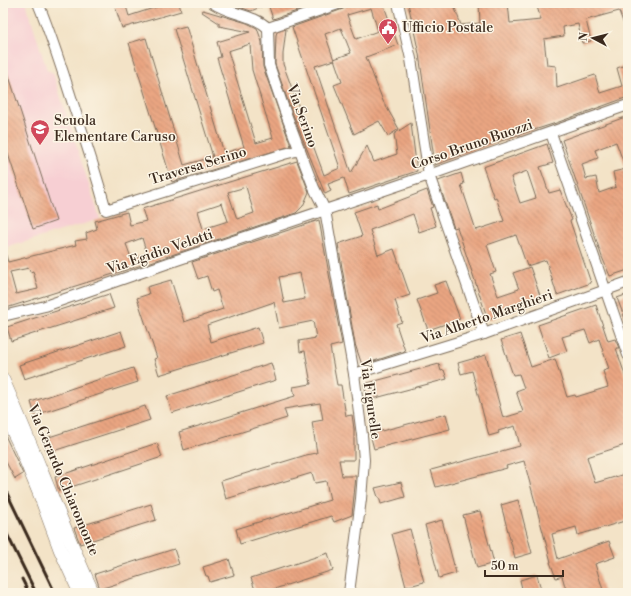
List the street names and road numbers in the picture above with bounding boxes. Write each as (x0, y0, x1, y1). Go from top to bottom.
street label: Via Serino (282, 81, 322, 150)
street label: Corso Bruno Buozzi (409, 116, 536, 174)
street label: Traversa Serino (147, 143, 249, 189)
street label: Via Egidio Velotti (104, 225, 216, 279)
street label: Via Alberto Marghieri (418, 286, 556, 348)
street label: Via Figurelle (355, 357, 385, 440)
street label: Via Gerardo Chiaromonte (23, 401, 103, 558)

